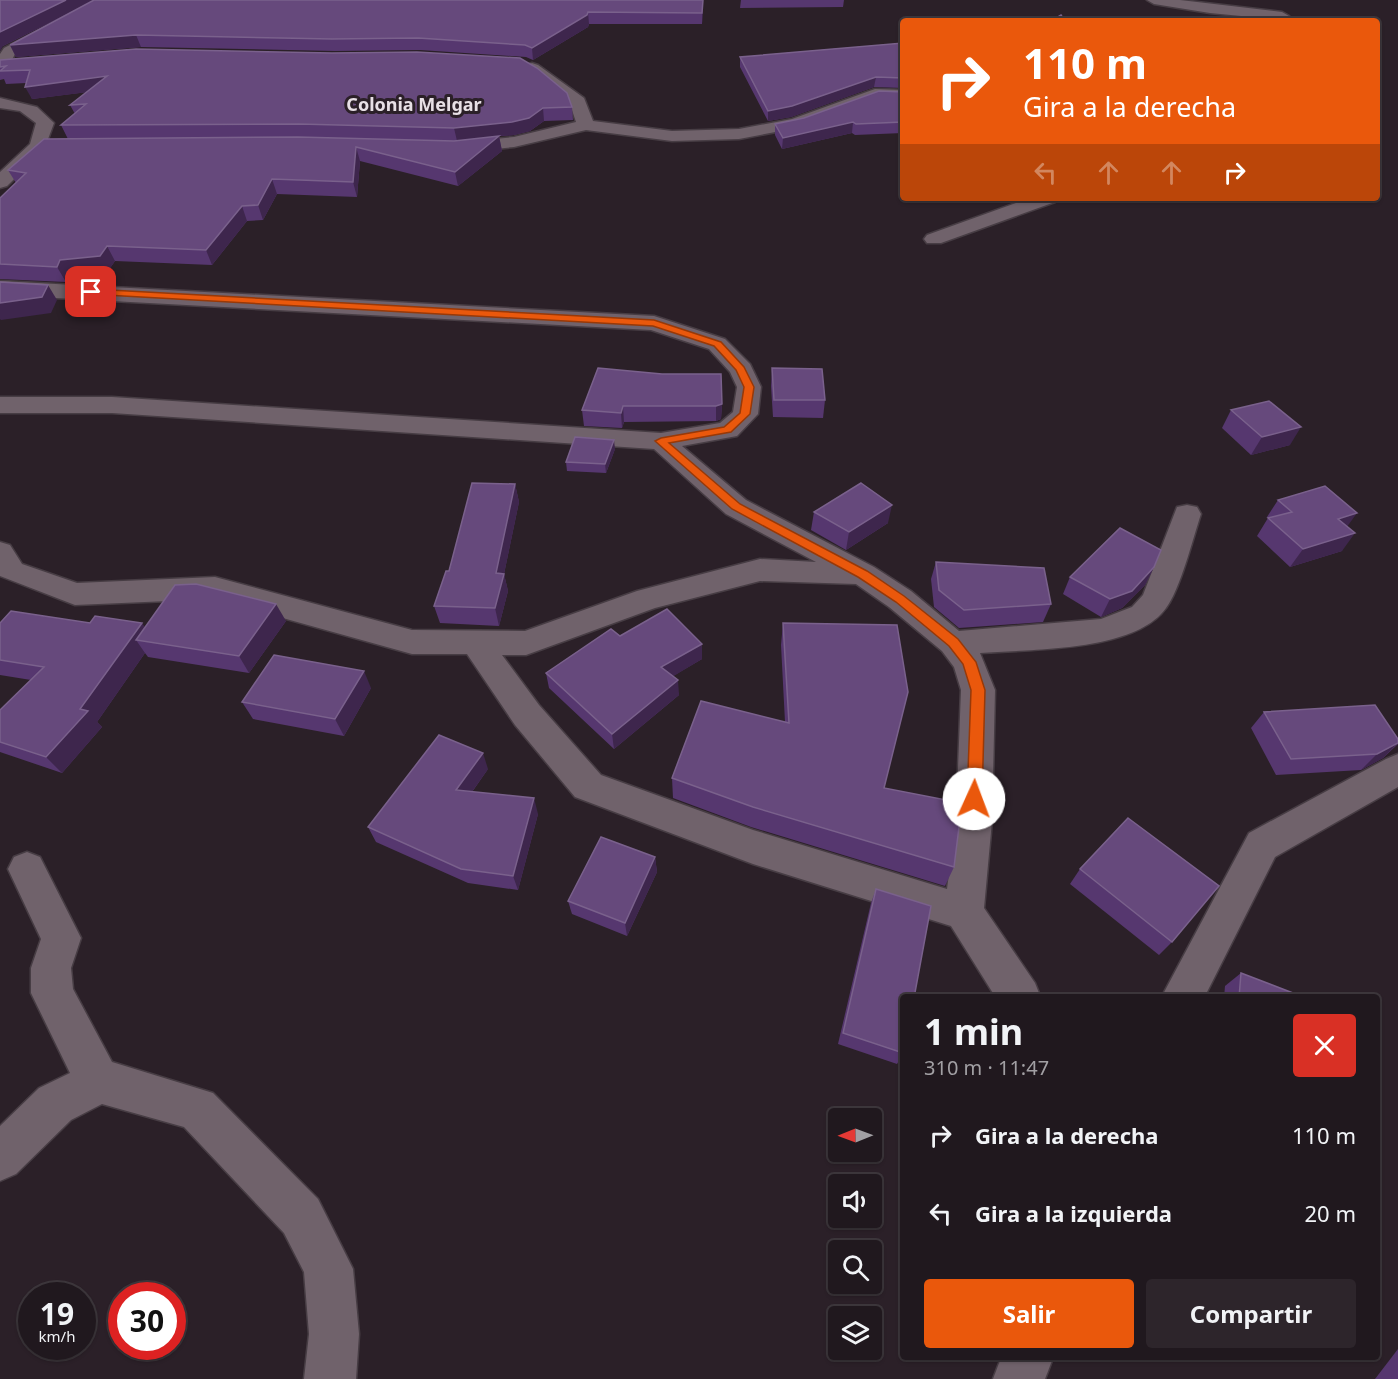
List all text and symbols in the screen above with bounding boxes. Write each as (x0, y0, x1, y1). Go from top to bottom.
text: 110 m (1023, 34, 1147, 91)
icon: right (924, 42, 1002, 120)
text: Gira a la derecha (1023, 88, 1236, 125)
district label: Colonia Melgar (346, 92, 482, 116)
icon: left (1029, 156, 1062, 189)
icon: ahead (1092, 156, 1125, 189)
icon: ahead (1155, 156, 1188, 189)
icon: right (1218, 156, 1251, 189)
pin (65, 266, 116, 317)
icon: arrive (74, 275, 107, 308)
position arrow (942, 767, 1006, 831)
text: 1 min (924, 1007, 1023, 1056)
button: close (1293, 1014, 1356, 1077)
text: 310 m · 11:47 (924, 1054, 1049, 1081)
north arrow (828, 1108, 882, 1162)
map controls (828, 1108, 882, 1360)
icon: right (924, 1119, 957, 1152)
text: Gira a la derecha (975, 1120, 1159, 1150)
text: 110 m (1292, 1120, 1356, 1150)
button: sound (828, 1174, 882, 1228)
icon: left (924, 1197, 957, 1230)
text: Gira a la izquierda (975, 1198, 1172, 1228)
text: 20 m (1305, 1198, 1356, 1228)
button: search (828, 1240, 882, 1294)
button: Salir (924, 1279, 1134, 1348)
button: Compartir (1146, 1279, 1356, 1348)
speed limit sign: 30 (108, 1282, 186, 1360)
text: 19 (40, 1293, 74, 1334)
button: layers (828, 1306, 882, 1360)
text: km/h (39, 1326, 75, 1346)

